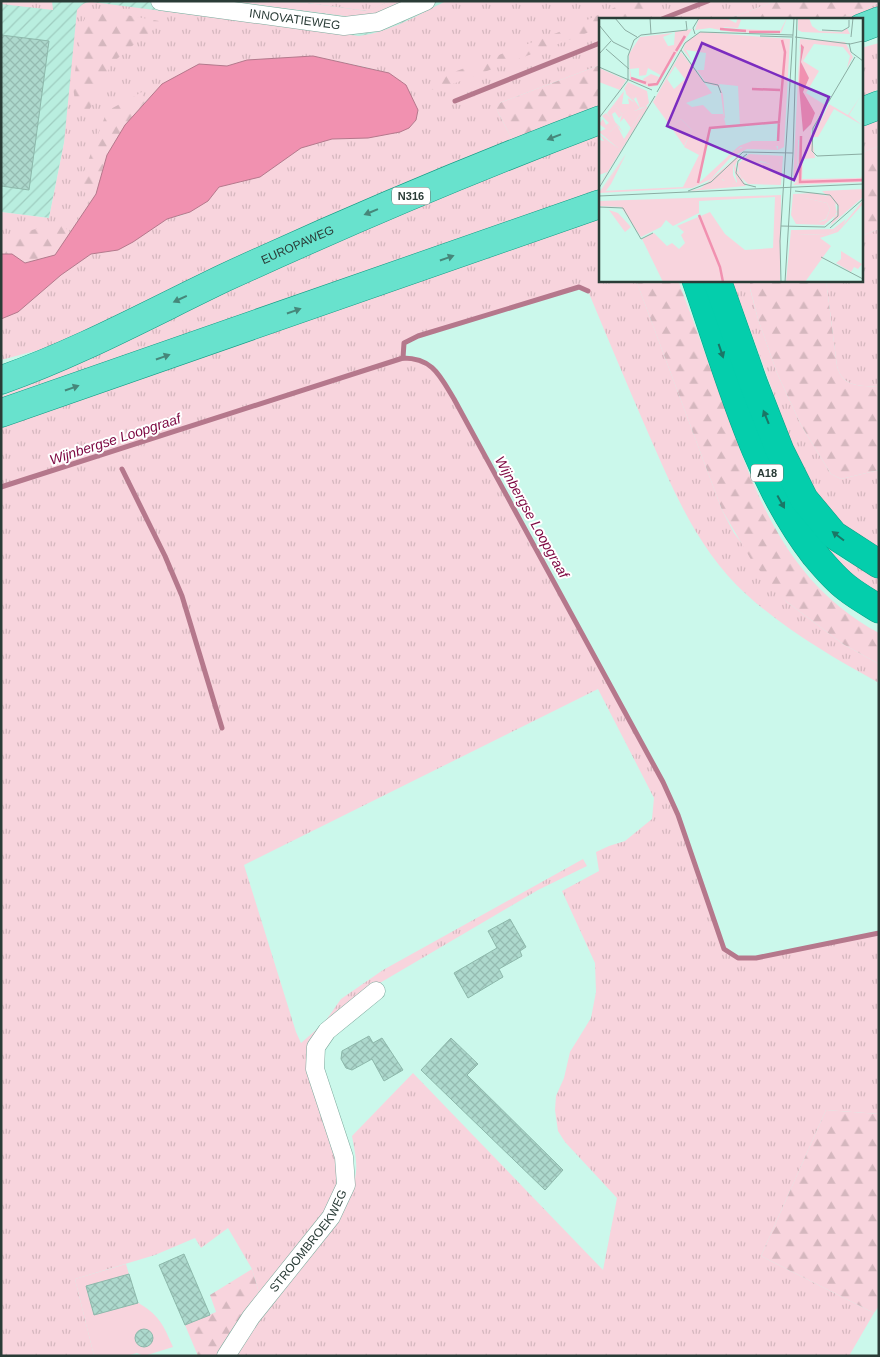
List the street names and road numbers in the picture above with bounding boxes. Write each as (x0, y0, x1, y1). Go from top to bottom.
street label: INNOVATIEWEG (248, 6, 341, 32)
road number: N316 (392, 188, 430, 205)
street label: EUROPAWEG (259, 223, 336, 267)
road number: A18 (751, 464, 783, 482)
street label: STROOMBROEKWEG (267, 1187, 350, 1295)

